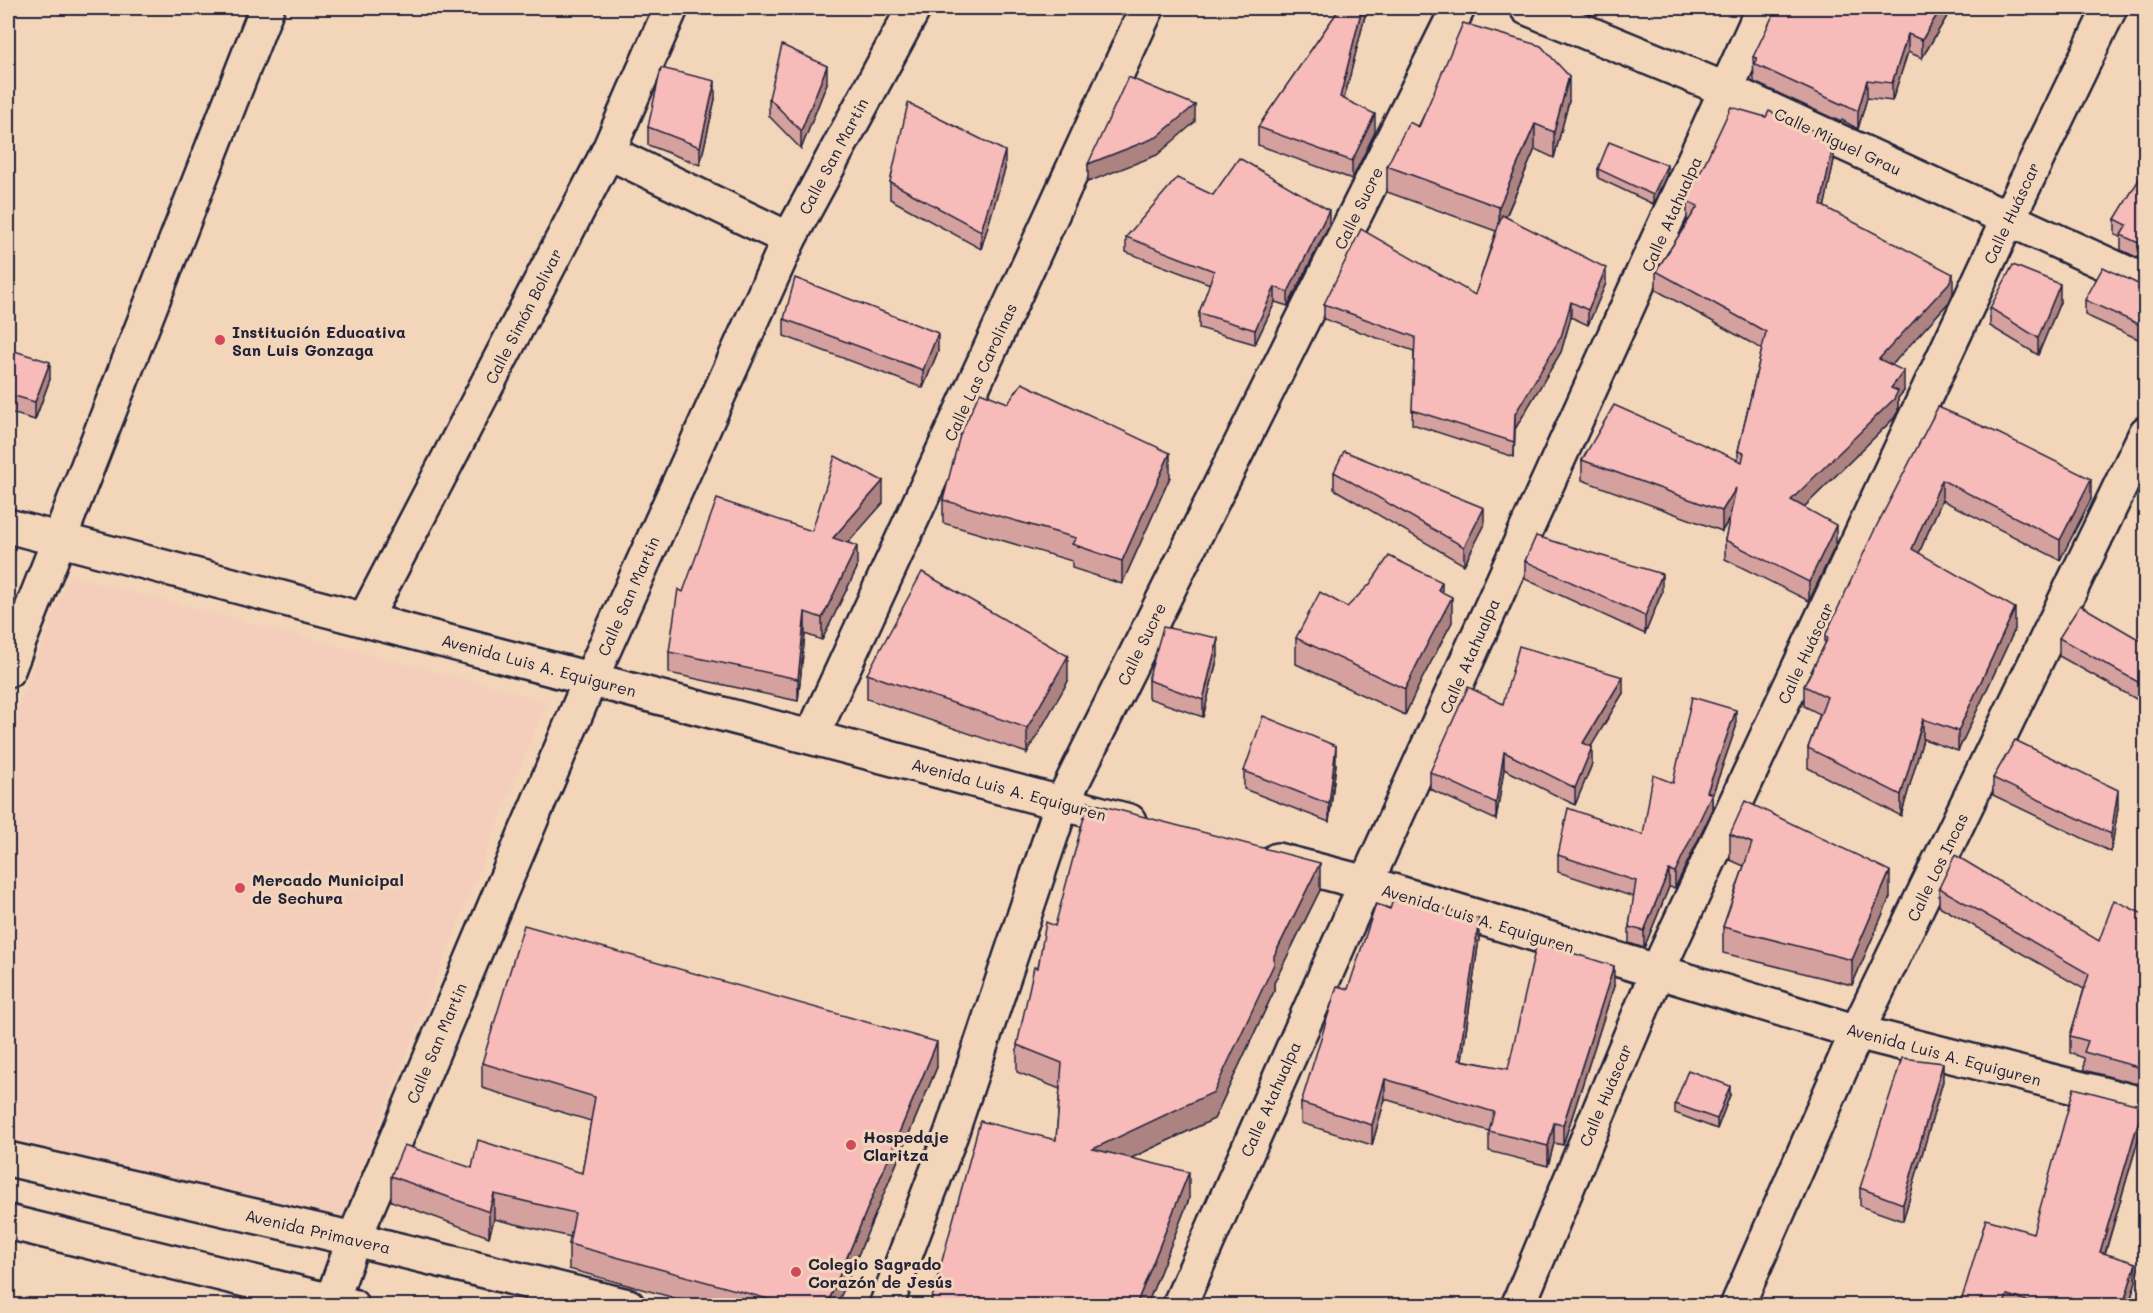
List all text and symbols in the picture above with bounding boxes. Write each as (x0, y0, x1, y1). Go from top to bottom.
street label: Calle San Martin (793, 94, 873, 218)
street label: Calle Miguel Grau (1771, 102, 1905, 180)
street label: Calle Atahualpa (1636, 153, 1706, 275)
street label: Calle Huáscar (1978, 159, 2044, 267)
street label: Calle Sucre (1329, 163, 1387, 253)
street label: Calle Simón Bolivar (480, 245, 566, 387)
street label: Calle Las Carolinas (939, 300, 1021, 444)
place label: Institución Educativa San Luis Gonzaga (232, 321, 406, 360)
marker: Institución Educativa San Luis Gonzaga (213, 333, 227, 347)
street label: Calle San Martin (592, 533, 664, 659)
street label: Calle Atahualpa (1434, 595, 1504, 717)
street label: Calle Sucre (1112, 599, 1170, 689)
street label: Calle Huáscar (1772, 599, 1838, 707)
street label: Avenida Luis A. Equiguren (439, 629, 639, 701)
street label: Avenida Luis A. Equiguren (909, 753, 1109, 825)
street label: Calle Los Incas (1902, 809, 1972, 925)
place label: Mercado Municipal de Sechura (252, 869, 404, 908)
street label: Avenida Luis A. Equiguren (1379, 879, 1577, 957)
marker: Mercado Municipal de Sechura (233, 881, 247, 895)
street label: Calle San Martin (401, 980, 471, 1106)
street label: Avenida Luis A. Equiguren (1844, 1018, 2044, 1090)
street label: Calle Atahualpa (1235, 1038, 1305, 1160)
street label: Calle Huáscar (1574, 1040, 1636, 1150)
place label: Hospedaje Claritza (863, 1126, 949, 1165)
marker: Hospedaje Claritza (844, 1138, 858, 1152)
street label: Avenida Primavera (243, 1204, 393, 1258)
place label: Colegio Sagrado Corazón de Jesús (808, 1253, 952, 1292)
marker: Colegio Sagrado Corazón de Jesús (789, 1265, 803, 1279)

